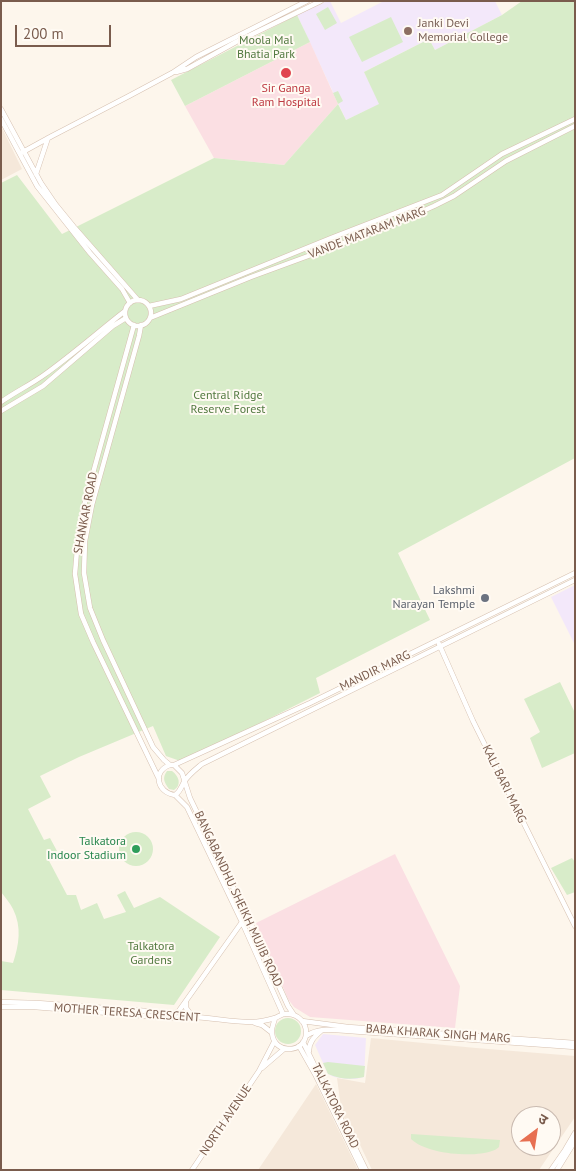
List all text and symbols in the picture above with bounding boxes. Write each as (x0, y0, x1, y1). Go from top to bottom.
scale bar (18, 15, 114, 47)
place label: Janki Devi Memorial College (418, 17, 508, 45)
text: 200 m (23, 24, 64, 43)
marker: Janki Devi Memorial College (402, 25, 414, 37)
park label: Moola Mal Bhatia Park (237, 34, 295, 62)
marker: Sir Ganga Ram Hospital (279, 66, 293, 80)
place label: Sir Ganga Ram Hospital (252, 82, 320, 110)
street label: VANDE MATARAM MARG (306, 204, 428, 262)
park label: Central Ridge Reserve Forest (191, 389, 265, 417)
street label: SHANKAR ROAD (71, 471, 101, 555)
place label: Lakshmi Narayan Temple (393, 584, 475, 612)
marker: Lakshmi Narayan Temple (479, 592, 491, 604)
street label: MANDIR MARG (337, 648, 413, 694)
street label: KALI BARI MARG (479, 743, 529, 825)
street label: BANGABANDHU SHEIKH MUJIB ROAD (191, 809, 285, 989)
place label: Talkatora Indoor Stadium (47, 835, 126, 863)
marker: Talkatora Indoor Stadium (130, 843, 142, 855)
park label: Talkatora Gardens (128, 940, 174, 968)
street label: MOTHER TERESA CRESCENT (53, 1001, 201, 1025)
street label: BABA KHARAK SINGH MARG (365, 1022, 511, 1046)
street label: TALKATORA ROAD (308, 1061, 362, 1151)
street label: NORTH AVENUE (197, 1082, 255, 1158)
north arrow (511, 1106, 561, 1156)
text: उ (535, 1109, 551, 1129)

